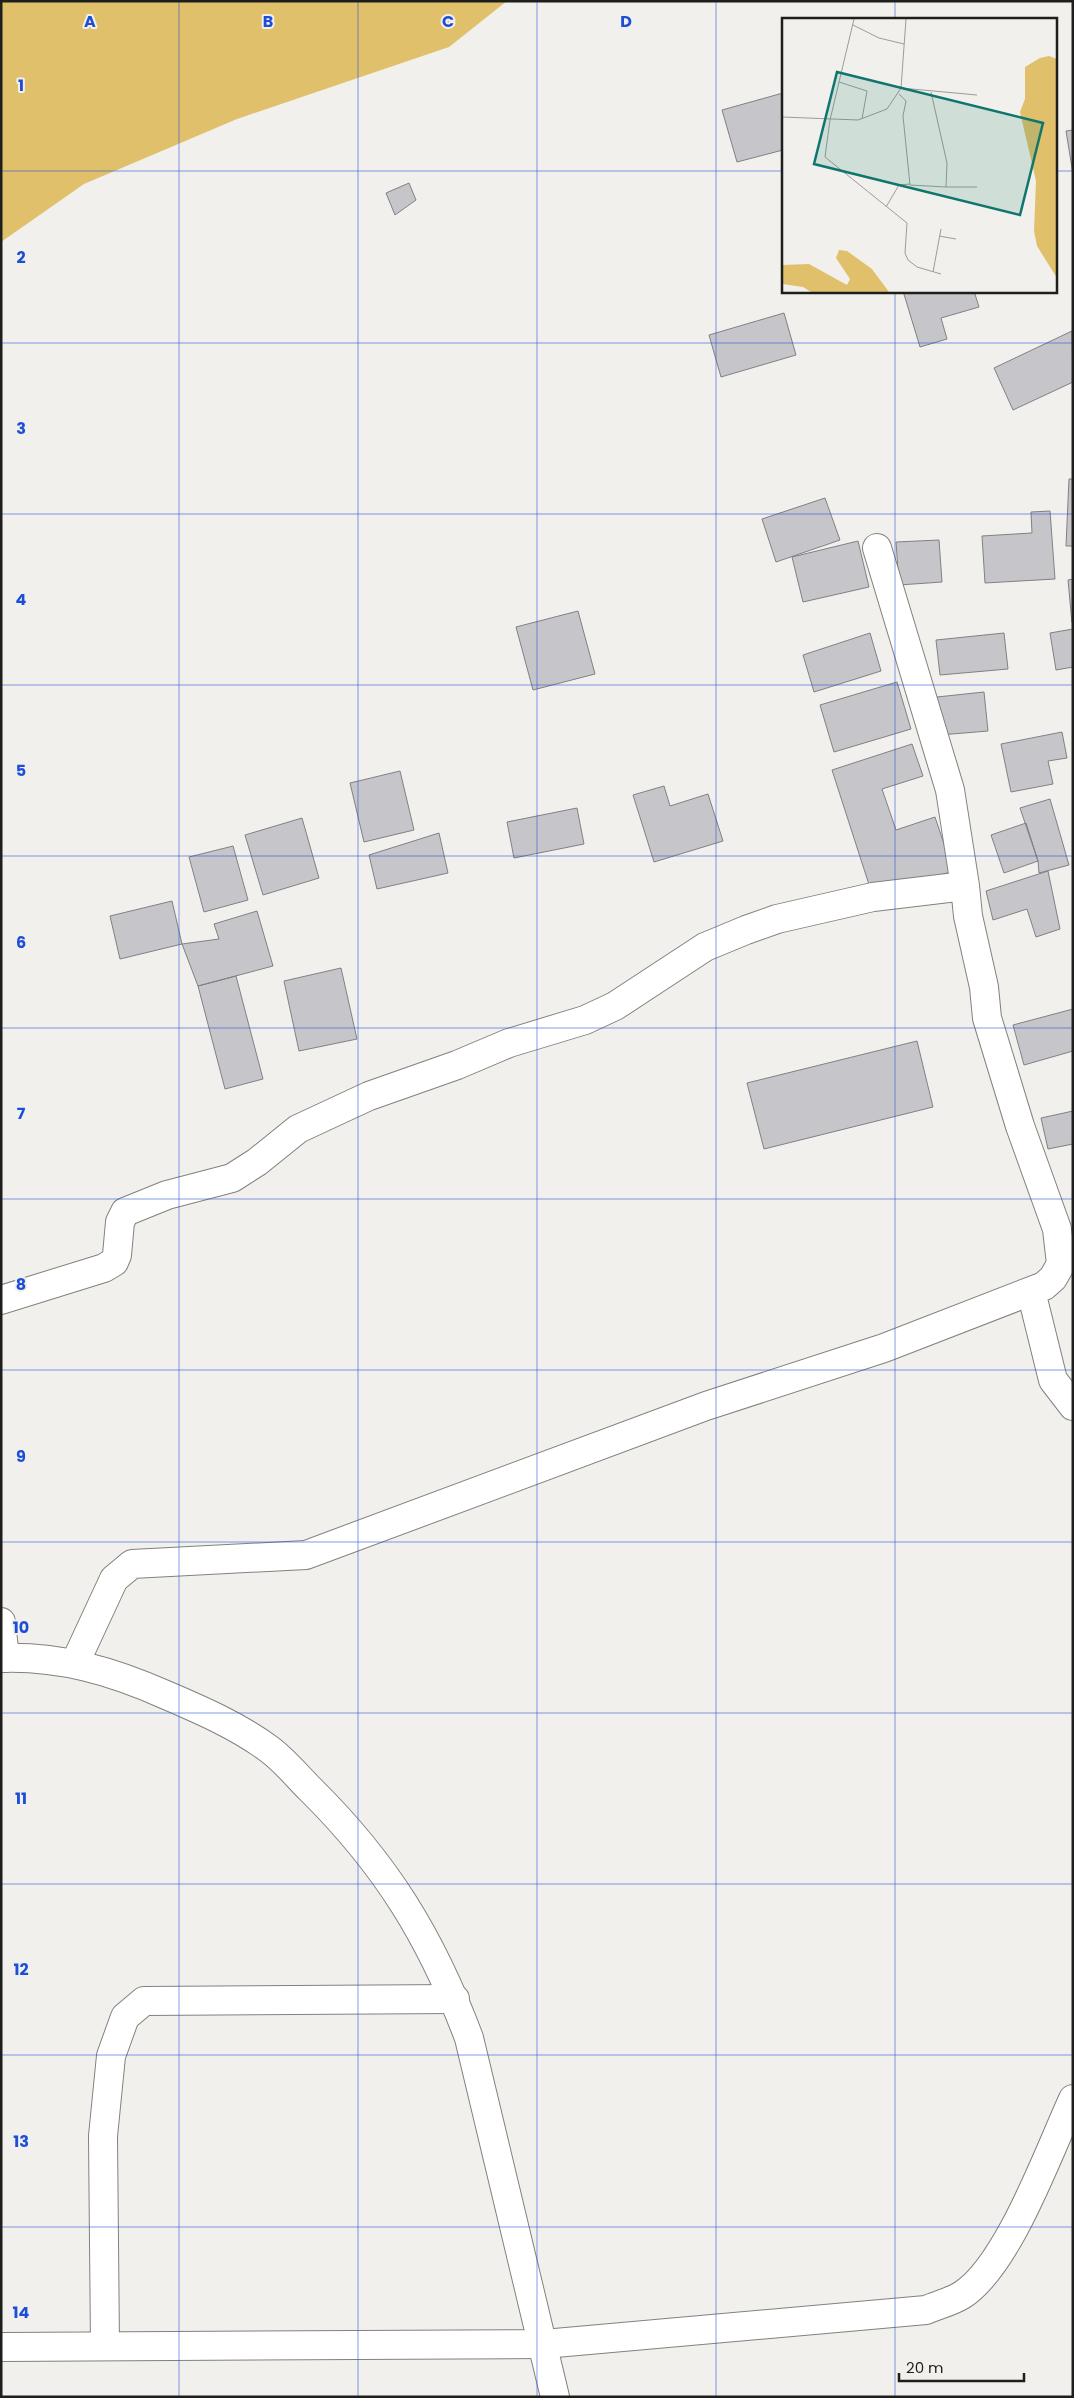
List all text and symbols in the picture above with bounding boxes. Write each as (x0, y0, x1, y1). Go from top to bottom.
text: A (84, 10, 96, 33)
text: B (263, 10, 273, 33)
text: C (442, 10, 454, 33)
text: D (620, 10, 632, 33)
inset map (782, 18, 1056, 292)
text: 1 (18, 74, 24, 97)
text: 2 (16, 246, 26, 269)
text: 3 (16, 417, 26, 440)
text: 4 (16, 588, 27, 611)
text: 5 (16, 759, 26, 782)
text: 6 (16, 931, 26, 954)
text: 7 (17, 1102, 26, 1125)
text: 8 (16, 1273, 26, 1296)
text: 9 (16, 1445, 26, 1468)
text: 10 (13, 1616, 29, 1639)
text: 11 (15, 1787, 27, 1810)
text: 12 (13, 1958, 29, 1981)
text: 13 (13, 2130, 29, 2153)
text: 14 (13, 2301, 30, 2324)
scale bar (899, 2350, 1024, 2382)
text: 20 m (906, 2357, 944, 2378)

